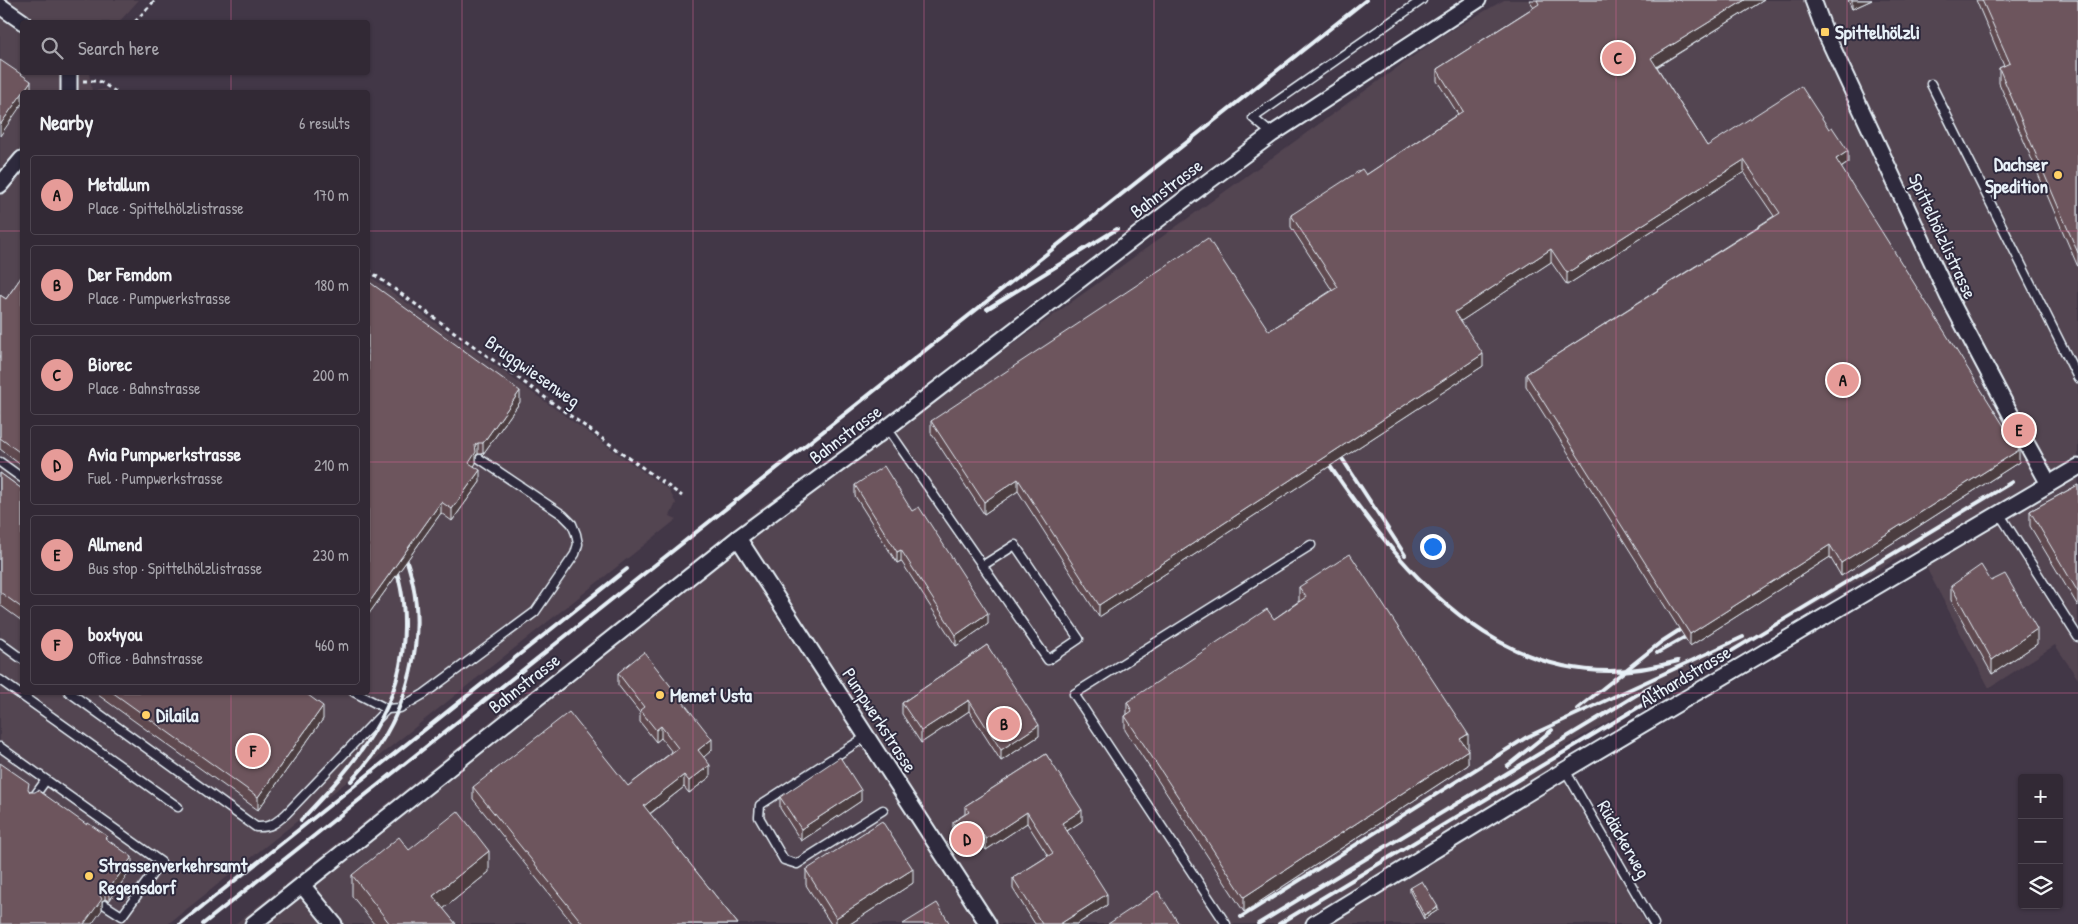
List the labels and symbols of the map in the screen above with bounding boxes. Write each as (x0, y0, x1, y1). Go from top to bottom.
place label: Spittelhölzli (1835, 19, 1920, 46)
marker: Spittelhölzli (1819, 26, 1831, 38)
pin: C (1602, 39, 1634, 77)
place label: Dachser Spedition (1985, 151, 2049, 200)
street label: Bahnstrasse (1124, 152, 1208, 224)
street label: Spittelhölzlistrasse (1903, 169, 1984, 303)
marker: Dachser Spedition (2052, 169, 2064, 181)
street label: Bruggwiesenweg (480, 329, 586, 413)
pin: A (1827, 361, 1859, 399)
street label: Bahnstrasse (803, 398, 887, 470)
pin: E (2003, 411, 2035, 449)
your location (1420, 534, 1446, 560)
street label: Althardstrasse (1635, 638, 1736, 713)
street label: Bahnstrasse (483, 646, 566, 719)
street label: Pumpwerkstrasse (836, 663, 924, 778)
place label: Memet Usta (670, 682, 753, 708)
marker: Memet Usta (654, 689, 666, 701)
place label: Dilaila (156, 702, 199, 728)
pin: B (988, 705, 1020, 743)
marker: Dilaila (140, 709, 152, 721)
pin: F (237, 732, 269, 770)
street label: Rüdäckerweg (1591, 795, 1657, 883)
pin: D (951, 820, 983, 858)
place label: Strassenverkehrsamt Regensdorf (99, 852, 249, 901)
marker: Strassenverkehrsamt Regensdorf (83, 870, 95, 882)

